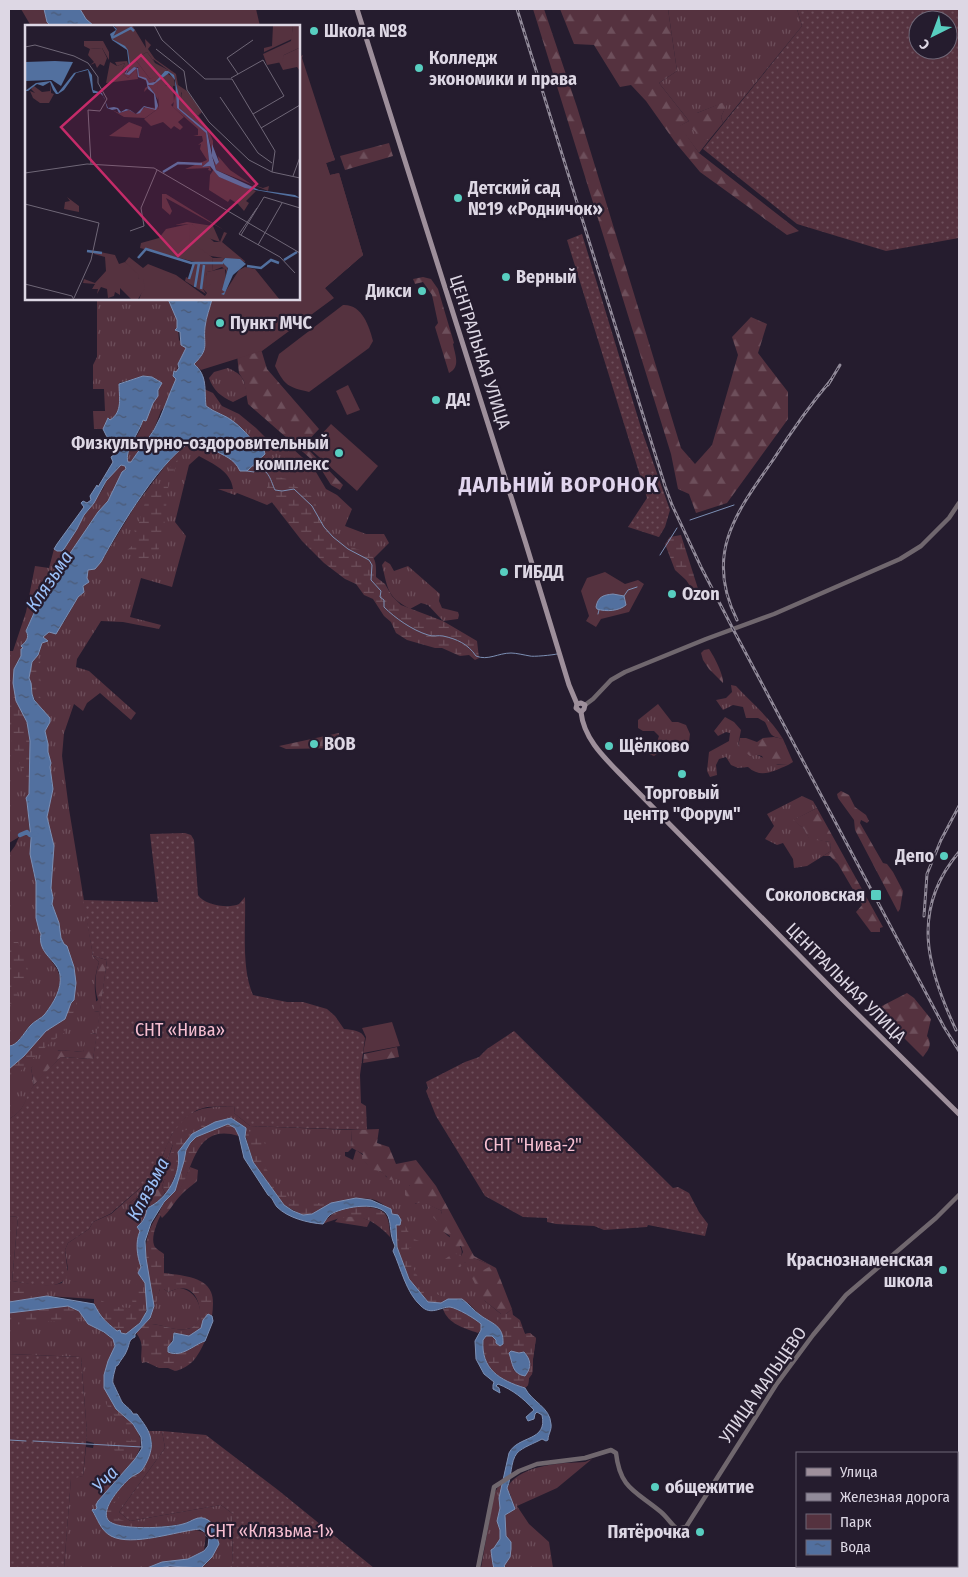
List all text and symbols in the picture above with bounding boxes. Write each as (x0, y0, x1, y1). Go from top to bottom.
north arrow (908, 10, 958, 60)
place label: Школа №8 (324, 20, 407, 42)
inset map (25, 25, 300, 300)
marker: Школа №8 (308, 25, 320, 37)
text: С (916, 35, 933, 53)
place label: Колледж экономики и права (429, 47, 577, 90)
marker: Колледж экономики и права (413, 62, 425, 74)
place label: Детский сад №19 «Родничок» (467, 177, 603, 220)
marker: Детский сад №19 «Родничок» (452, 192, 464, 204)
place label: Верный (516, 266, 577, 288)
marker: Верный (500, 271, 512, 283)
street label: ЦЕНТРАЛЬНАЯ УЛИЦА (445, 272, 515, 432)
place label: Дикси (365, 280, 412, 302)
marker: Дикси (416, 285, 428, 297)
place label: Пункт МЧС (230, 312, 313, 334)
marker: Пункт МЧС (214, 317, 226, 329)
place label: ДА! (445, 389, 470, 411)
marker: ДА! (430, 394, 442, 406)
place label: Физкультурно-оздоровительный комплекс (71, 432, 329, 475)
marker: Физкультурно-оздоровительный комплекс (333, 447, 345, 459)
district label: ДАЛЬНИЙ ВОРОНОК (458, 471, 659, 498)
water label: Клязьма (20, 546, 78, 616)
place label: ГИБДД (514, 561, 564, 583)
marker: ГИБДД (498, 566, 510, 578)
place label: Ozon (682, 583, 720, 605)
marker: Ozon (666, 588, 678, 600)
place label: ВОВ (324, 733, 355, 755)
place label: Щёлково (619, 735, 690, 757)
marker: ВОВ (308, 738, 320, 750)
marker: Щёлково (603, 740, 615, 752)
marker: Торговый центр "Форум" (676, 768, 688, 780)
place label: Торговый центр "Форум" (623, 782, 741, 825)
place label: Депо (894, 845, 934, 867)
marker: Депо (938, 850, 950, 862)
place label: Соколовская (766, 884, 865, 906)
marker: Соколовская (869, 888, 883, 902)
street label: ЦЕНТРАЛЬНАЯ УЛИЦА (781, 918, 911, 1048)
park label: СНТ «Нива» (135, 1019, 225, 1041)
park label: СНТ "Нива-2" (484, 1134, 582, 1156)
water label: Клязьма (122, 1154, 174, 1224)
place label: Краснознаменская школа (787, 1249, 933, 1292)
marker: Краснознаменская школа (937, 1264, 949, 1276)
street label: УЛИЦА МАЛЬЦЕВО (714, 1323, 811, 1448)
legend (796, 1452, 958, 1567)
water label: Уча (87, 1461, 123, 1497)
text: Улица (839, 1463, 878, 1481)
place label: общежитие (665, 1476, 754, 1498)
marker: общежитие (649, 1481, 661, 1493)
text: Железная дорога (840, 1488, 950, 1506)
text: Парк (840, 1513, 871, 1531)
park label: СНТ «Клязьма-1» (206, 1520, 334, 1542)
place label: Пятёрочка (608, 1521, 690, 1543)
marker: Пятёрочка (694, 1526, 706, 1538)
text: Вода (840, 1538, 871, 1556)

